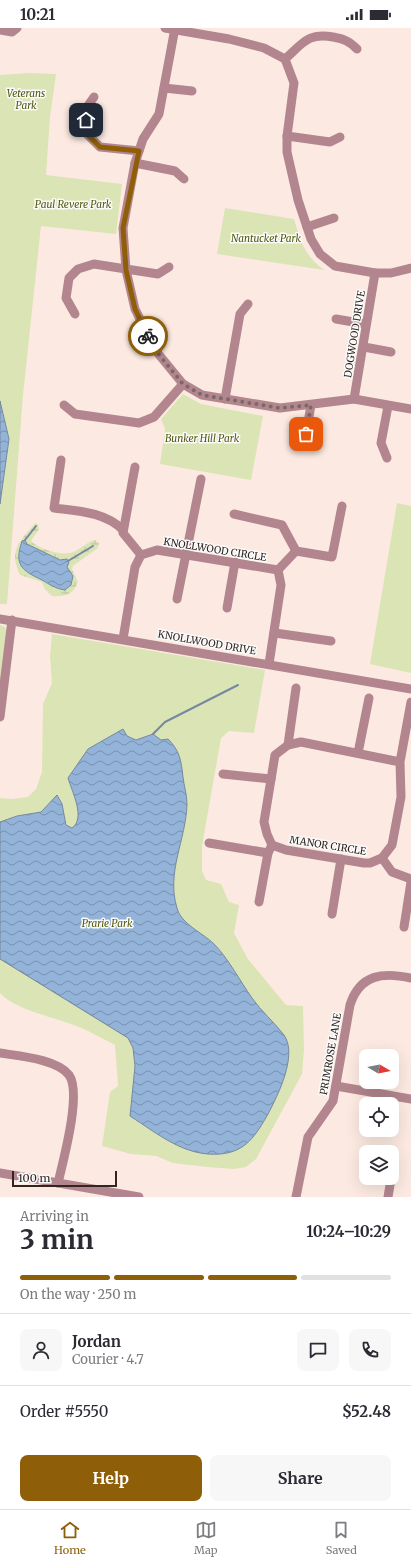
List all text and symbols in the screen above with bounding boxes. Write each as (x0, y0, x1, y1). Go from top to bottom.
text: 10:21 (20, 5, 55, 24)
park label: Veterans Park (7, 87, 45, 112)
pin (69, 103, 103, 137)
icon: home (75, 109, 97, 131)
park label: Paul Revere Park (35, 198, 112, 211)
park label: Nantucket Park (231, 232, 301, 245)
street label: DOGWOOD DRIVE (341, 289, 368, 379)
courier (128, 316, 168, 356)
icon: bike (137, 325, 159, 347)
pin (289, 417, 323, 451)
icon: bag (295, 423, 317, 445)
park label: Bunker Hill Park (165, 432, 240, 445)
street label: KNOLLWOOD CIRCLE (162, 535, 268, 564)
street label: KNOLLWOOD DRIVE (157, 627, 258, 658)
street label: MANOR CIRCLE (289, 833, 368, 858)
park label: Prarie Park (82, 917, 133, 930)
street label: PRIMROSE LANE (317, 1011, 344, 1096)
north arrow (359, 1049, 399, 1089)
map controls (359, 1049, 399, 1185)
button: locate (359, 1097, 399, 1137)
button: layers (359, 1145, 399, 1185)
scale bar (12, 1169, 117, 1188)
text: 100 m (18, 1171, 50, 1185)
text: Arriving in (20, 1208, 89, 1225)
text: 10:24–10:29 (306, 1222, 391, 1241)
text: 3 min (20, 1223, 94, 1256)
text: On the way · 250 m (20, 1286, 137, 1303)
button: person (20, 1329, 62, 1371)
button: chat (297, 1329, 339, 1371)
button: phone (349, 1329, 391, 1371)
text: Jordan (72, 1332, 121, 1351)
text: Courier · 4.7 (72, 1351, 144, 1368)
text: Order #5550 (20, 1402, 109, 1421)
text: $52.48 (342, 1402, 391, 1421)
button: Help (20, 1455, 202, 1501)
button: Share (210, 1455, 391, 1501)
tab: Home (54, 1519, 86, 1557)
tab: Map (194, 1519, 217, 1557)
tab: Saved (326, 1519, 357, 1557)

